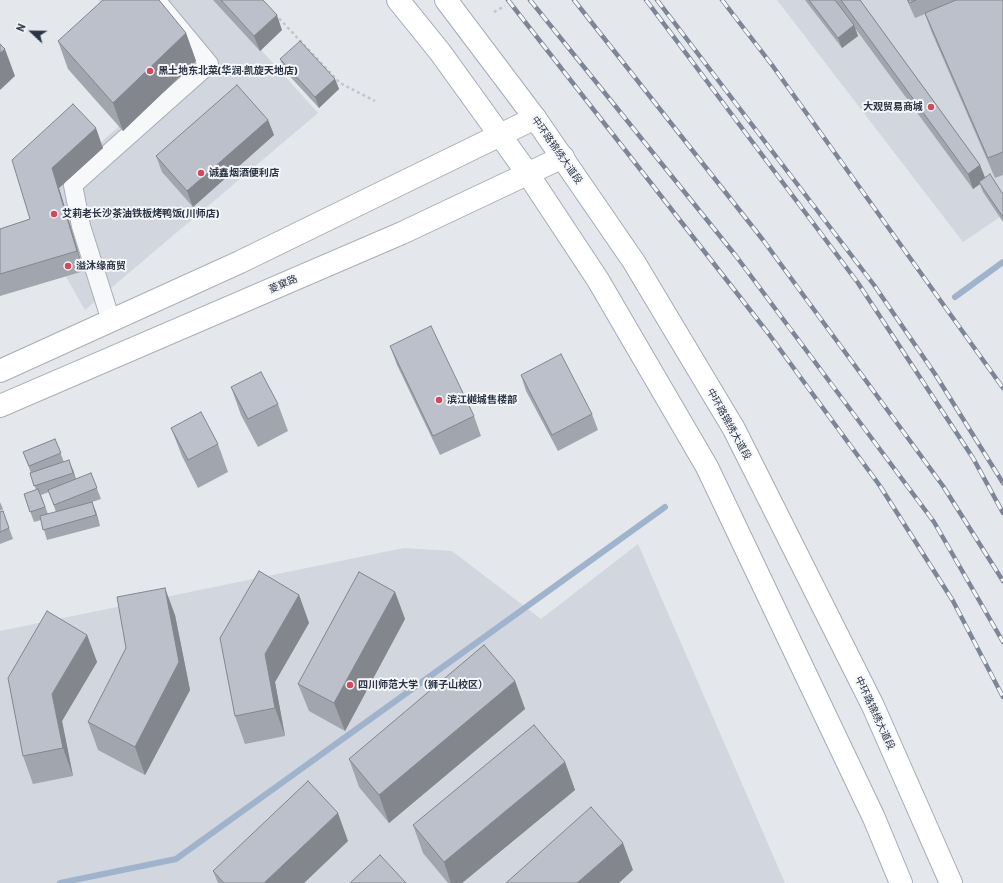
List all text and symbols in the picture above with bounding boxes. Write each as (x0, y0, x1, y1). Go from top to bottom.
north arrow (12, 12, 52, 52)
text: N (13, 21, 28, 33)
place label: 黑土地东北菜(华润·凯旋天地店) (158, 65, 297, 77)
marker: 黑土地东北菜(华润·凯旋天地店) (145, 66, 155, 76)
place label: 大观贸易商城 (863, 101, 923, 113)
marker: 大观贸易商城 (926, 102, 936, 112)
street label: 中环路锦绣大道段 (529, 114, 585, 186)
place label: 诚鑫烟酒便利店 (209, 167, 279, 179)
marker: 诚鑫烟酒便利店 (196, 168, 206, 178)
place label: 艾莉老长沙茶油铁板烤鸭饭(川师店) (62, 208, 219, 220)
marker: 艾莉老长沙茶油铁板烤鸭饭(川师店) (49, 209, 59, 219)
place label: 溢沐缘商贸 (76, 260, 126, 272)
marker: 溢沐缘商贸 (63, 261, 73, 271)
street label: 菱窠路 (267, 273, 299, 295)
street label: 中环路锦绣大道段 (704, 386, 754, 462)
place label: 滨江樾城售楼部 (447, 394, 517, 406)
marker: 滨江樾城售楼部 (434, 395, 444, 405)
street label: 中环路锦绣大道段 (853, 674, 897, 752)
place label: 四川师范大学（狮子山校区） (358, 679, 488, 691)
marker: 四川师范大学（狮子山校区） (345, 680, 355, 690)

